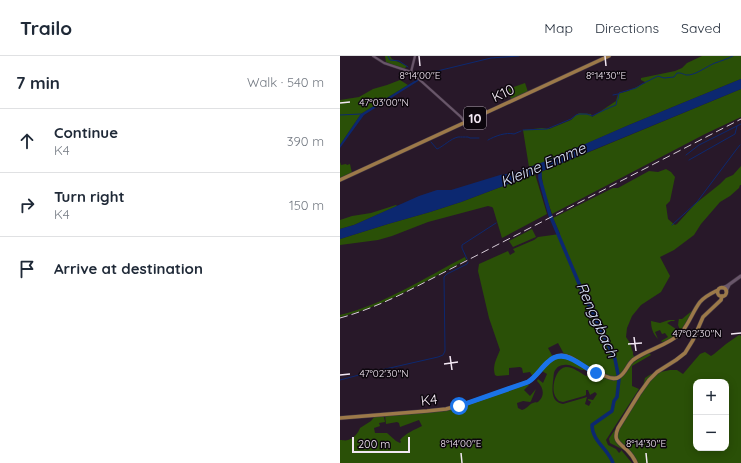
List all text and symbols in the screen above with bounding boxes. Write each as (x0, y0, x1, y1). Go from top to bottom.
text: Trailo (20, 16, 72, 40)
text: Map (544, 19, 573, 37)
text: Directions (595, 19, 659, 37)
text: Saved (681, 19, 721, 37)
text: 8°14'00"E (400, 69, 441, 82)
text: 8°14'30"E (586, 69, 626, 82)
text: 7 min (16, 72, 60, 93)
text: Walk · 540 m (247, 74, 324, 90)
street label: K10 (489, 80, 517, 106)
text: 47°03'00"N (359, 96, 409, 109)
road number: 10 (464, 107, 486, 129)
text: Continue (54, 123, 118, 142)
icon: ahead (16, 130, 38, 152)
text: 390 m (287, 133, 324, 149)
water label: Kleine Emme (497, 138, 589, 191)
text: K4 (54, 142, 70, 158)
text: Turn right (54, 187, 125, 206)
icon: right (16, 194, 38, 216)
text: 150 m (289, 197, 324, 213)
text: K4 (54, 206, 70, 222)
icon: arrive (16, 258, 38, 280)
text: Arrive at destination (54, 259, 203, 278)
water label: Renggbach (572, 279, 623, 361)
text: 47°02'30"N (672, 327, 722, 340)
route end (587, 364, 605, 382)
text: 47°02'30"N (359, 367, 409, 380)
map controls (693, 379, 729, 451)
button: + (693, 379, 729, 415)
street label: K4 (420, 390, 438, 410)
route start (450, 397, 468, 415)
button: − (693, 415, 729, 451)
scale bar (352, 435, 410, 454)
text: 200 m (358, 437, 390, 451)
text: 8°14'00"E (441, 437, 482, 450)
text: 8°14'30"E (626, 437, 666, 450)

